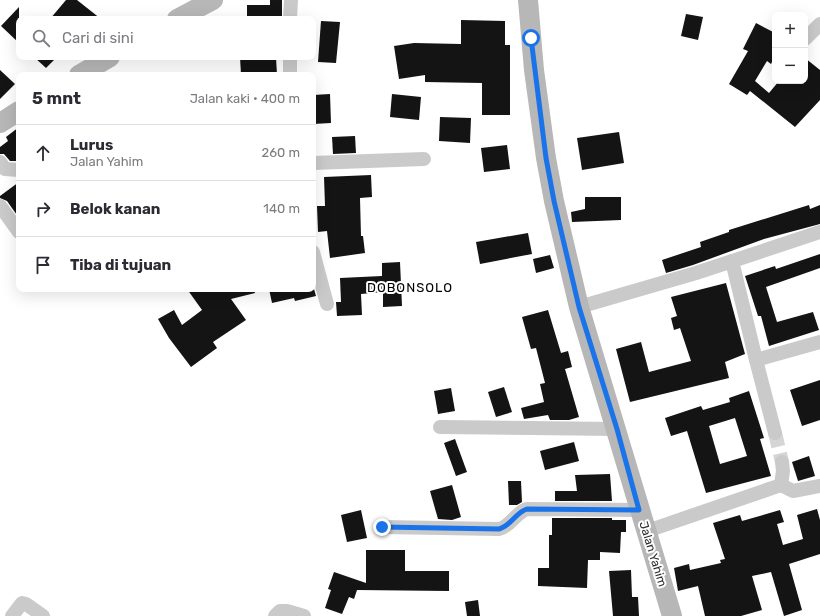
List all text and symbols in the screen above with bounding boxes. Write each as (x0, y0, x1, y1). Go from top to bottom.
map controls (772, 12, 808, 84)
button: + (772, 12, 808, 48)
search box (16, 16, 316, 60)
icon: search (30, 27, 52, 49)
text: Cari di sini (62, 29, 134, 47)
route start (522, 29, 540, 47)
button: − (772, 48, 808, 84)
text: 5 mnt (32, 88, 81, 108)
text: Jalan kaki · 400 m (190, 91, 300, 106)
text: Lurus (70, 136, 113, 154)
icon: ahead (32, 142, 54, 164)
text: 260 m (262, 145, 300, 160)
text: Jalan Yahim (70, 154, 143, 169)
icon: right (32, 198, 54, 220)
text: Belok kanan (70, 200, 160, 218)
text: 140 m (263, 201, 300, 216)
icon: arrive (32, 254, 54, 276)
text: Tiba di tujuan (70, 256, 171, 274)
district label: DOBONSOLO (367, 280, 453, 295)
route end (373, 518, 391, 536)
street label: Jalan Yahim (636, 520, 670, 588)

